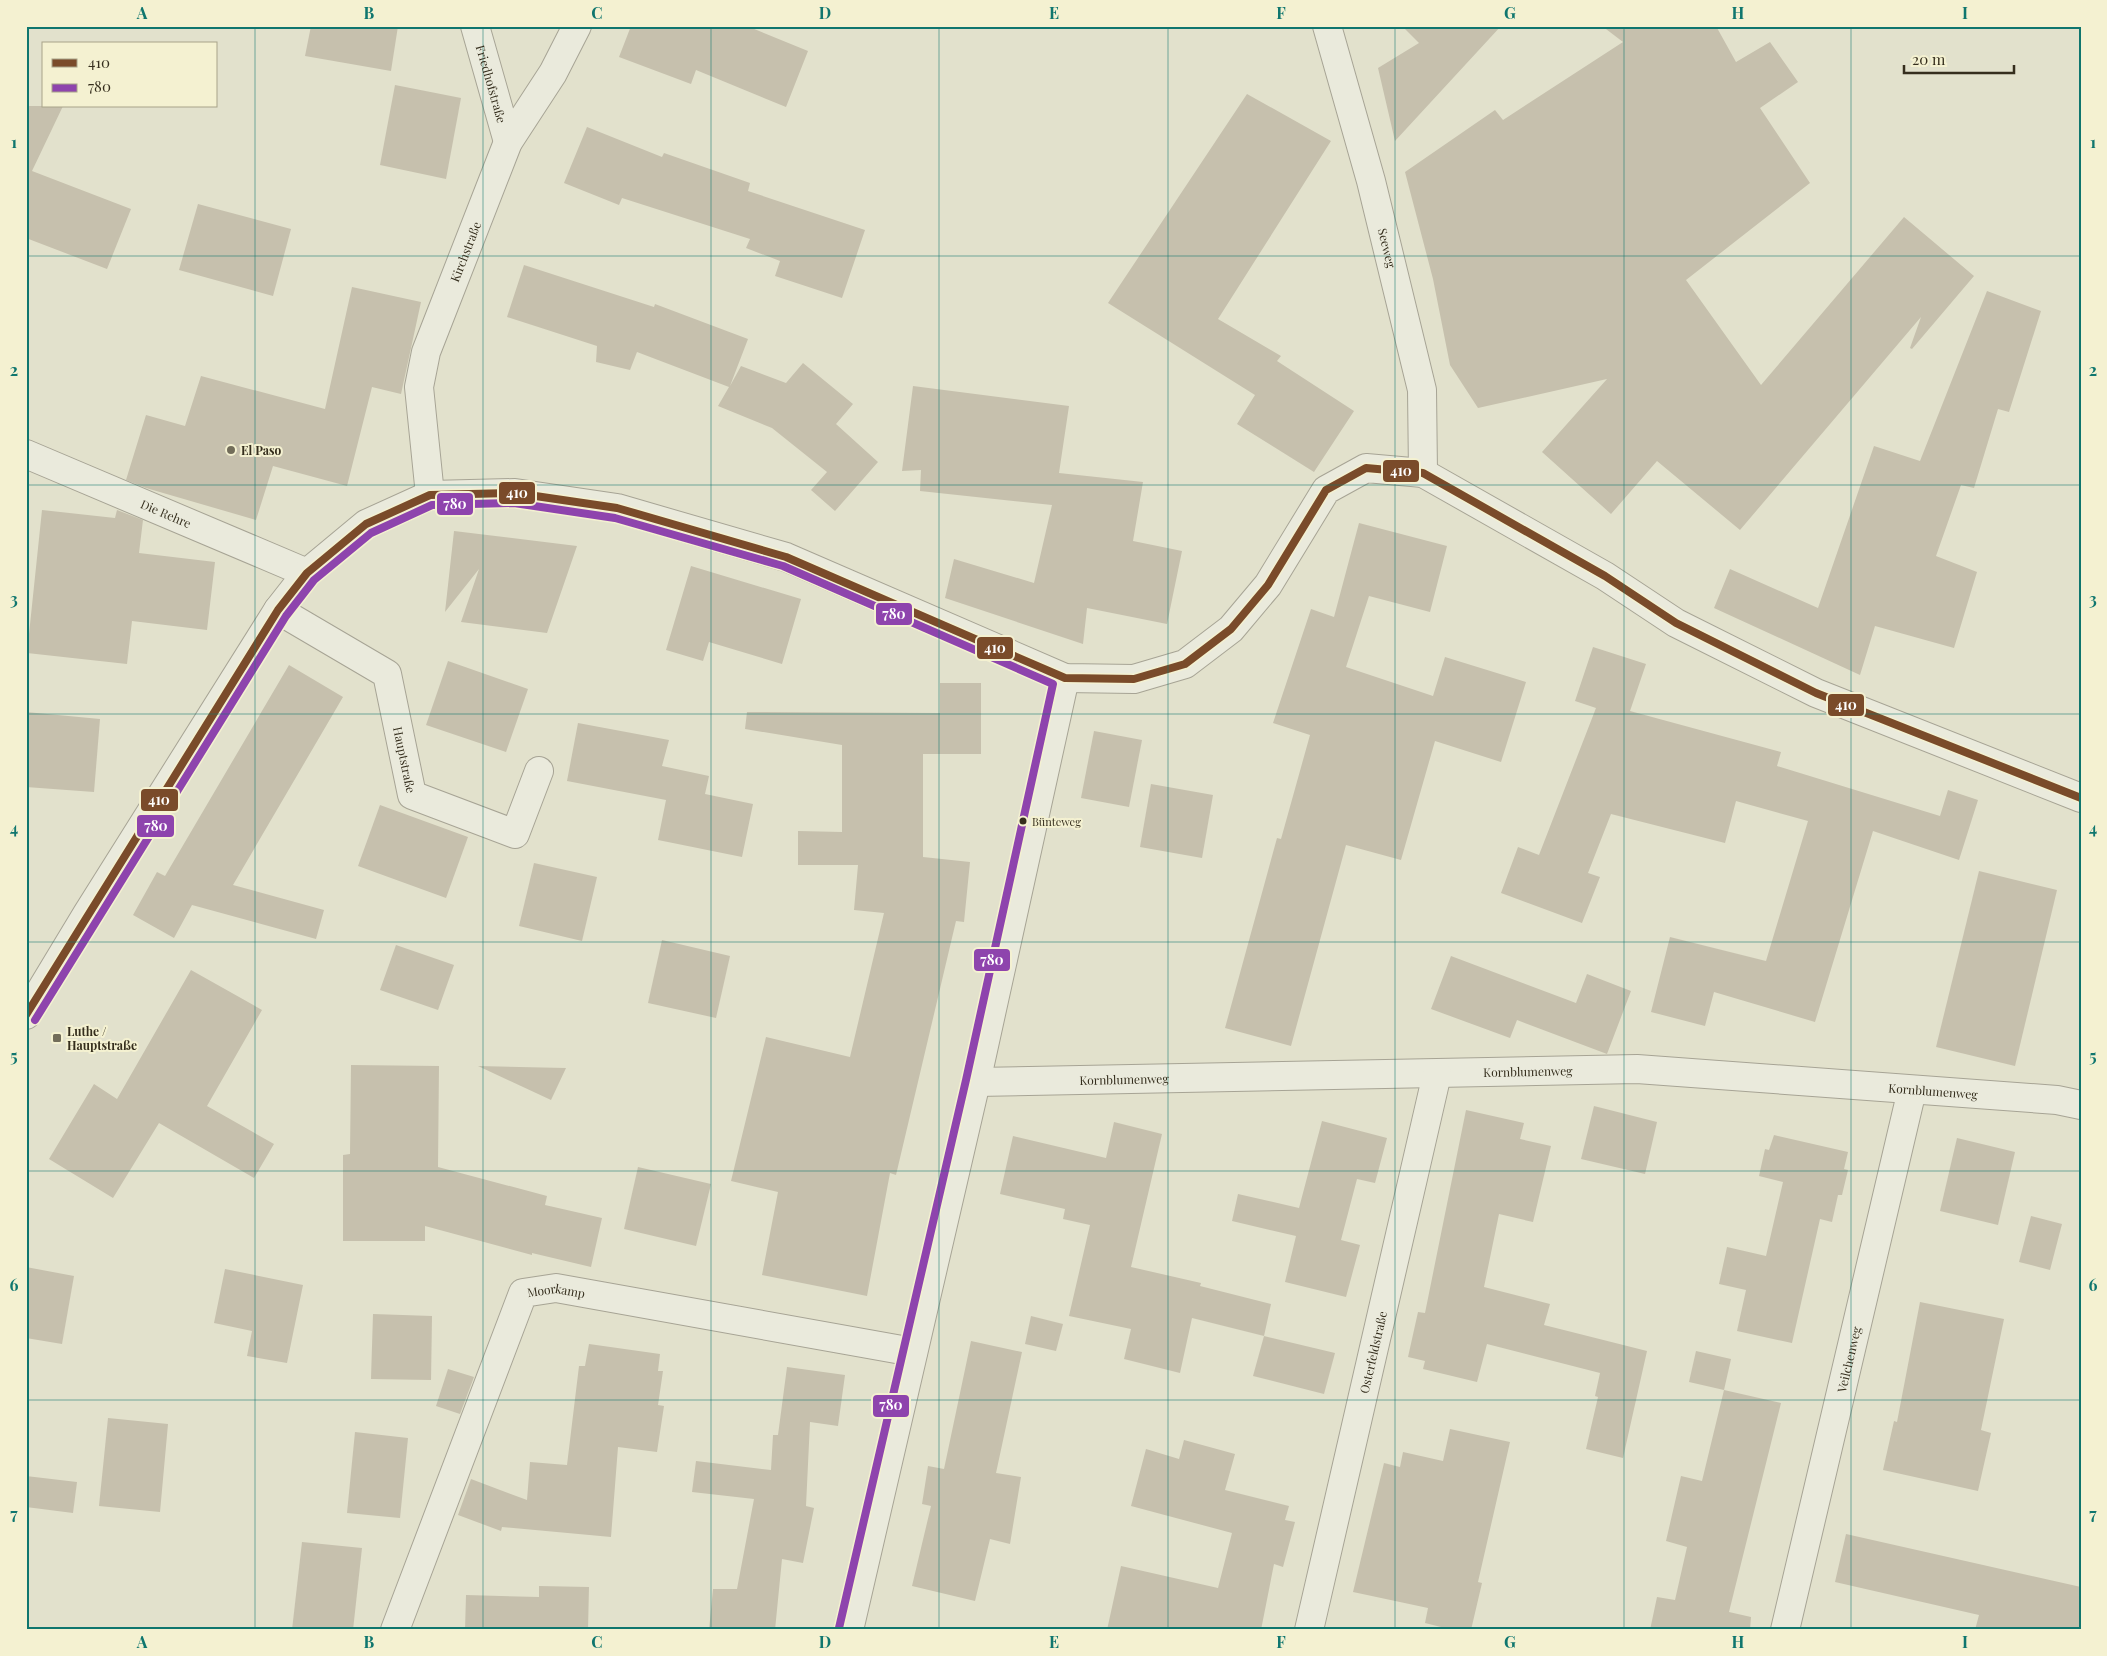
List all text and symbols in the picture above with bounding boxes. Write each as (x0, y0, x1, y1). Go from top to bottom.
text: A (136, 2, 148, 23)
text: B (364, 2, 375, 23)
text: C (591, 2, 603, 23)
text: D (819, 2, 831, 23)
text: E (1049, 2, 1059, 23)
text: F (1276, 2, 1286, 23)
text: G (1504, 2, 1516, 23)
text: H (1732, 2, 1745, 23)
text: I (1962, 2, 1968, 23)
legend (42, 42, 218, 108)
scale bar (1904, 42, 2014, 74)
street label: Friedhofstraße (473, 43, 510, 125)
text: 20 m (1912, 49, 1946, 69)
text: 410 (88, 52, 110, 72)
text: 780 (88, 76, 111, 96)
text: 1 (11, 131, 17, 152)
text: 1 (2090, 131, 2096, 152)
street label: Kirchstraße (446, 219, 484, 284)
street label: Seeweg (1375, 227, 1400, 270)
text: 2 (10, 359, 18, 380)
text: 2 (2089, 359, 2097, 380)
place label: El Paso (241, 442, 281, 458)
marker: El Paso (225, 444, 237, 456)
line badge: 410 (1382, 459, 1420, 483)
text: 410 (1390, 461, 1412, 480)
line badge: 410 (498, 481, 536, 505)
text: 410 (506, 483, 528, 502)
line badge: 780 (436, 492, 474, 516)
text: 780 (443, 494, 467, 513)
street label: Die Rehre (138, 495, 194, 531)
text: 3 (10, 588, 18, 609)
text: 3 (2089, 588, 2097, 609)
line badge: 780 (875, 602, 913, 626)
text: 780 (882, 604, 906, 623)
line badge: 410 (976, 636, 1014, 660)
text: 410 (984, 638, 1006, 657)
line badge: 410 (1827, 693, 1865, 717)
text: 410 (1835, 695, 1857, 714)
street label: Hauptstraße (390, 725, 419, 794)
line badge: 410 (140, 788, 179, 812)
text: 410 (148, 790, 170, 809)
line badge: 780 (136, 814, 175, 838)
place label: Bünteweg (1032, 814, 1081, 829)
text: 780 (144, 816, 168, 835)
marker: Bünteweg (1018, 816, 1028, 826)
text: 4 (10, 817, 18, 838)
text: 4 (2089, 817, 2097, 838)
line badge: 780 (973, 948, 1011, 972)
text: 780 (980, 950, 1004, 969)
place label: Luthe / Hauptstraße (67, 1023, 137, 1053)
marker: Luthe / Hauptstraße (51, 1032, 63, 1044)
text: 5 (10, 1045, 18, 1066)
text: 5 (2089, 1045, 2097, 1066)
street label: Kornblumenweg (1483, 1062, 1573, 1080)
street label: Kornblumenweg (1079, 1070, 1169, 1088)
street label: Kornblumenweg (1888, 1080, 1979, 1102)
text: 6 (10, 1274, 19, 1295)
text: 6 (2089, 1274, 2098, 1295)
street label: Moorkamp (526, 1280, 586, 1301)
street label: Osterfeldstraße (1356, 1309, 1390, 1395)
street label: Veilchenweg (1833, 1324, 1864, 1395)
line badge: 780 (872, 1394, 910, 1418)
text: 780 (879, 1395, 903, 1414)
text: 7 (10, 1503, 18, 1524)
text: 7 (2089, 1503, 2097, 1524)
text: A (136, 1631, 148, 1652)
text: B (364, 1631, 375, 1652)
text: C (591, 1631, 603, 1652)
text: D (819, 1631, 831, 1652)
text: E (1049, 1631, 1059, 1652)
text: F (1276, 1631, 1286, 1652)
text: G (1504, 1631, 1516, 1652)
text: H (1732, 1631, 1745, 1652)
text: I (1962, 1631, 1968, 1652)

